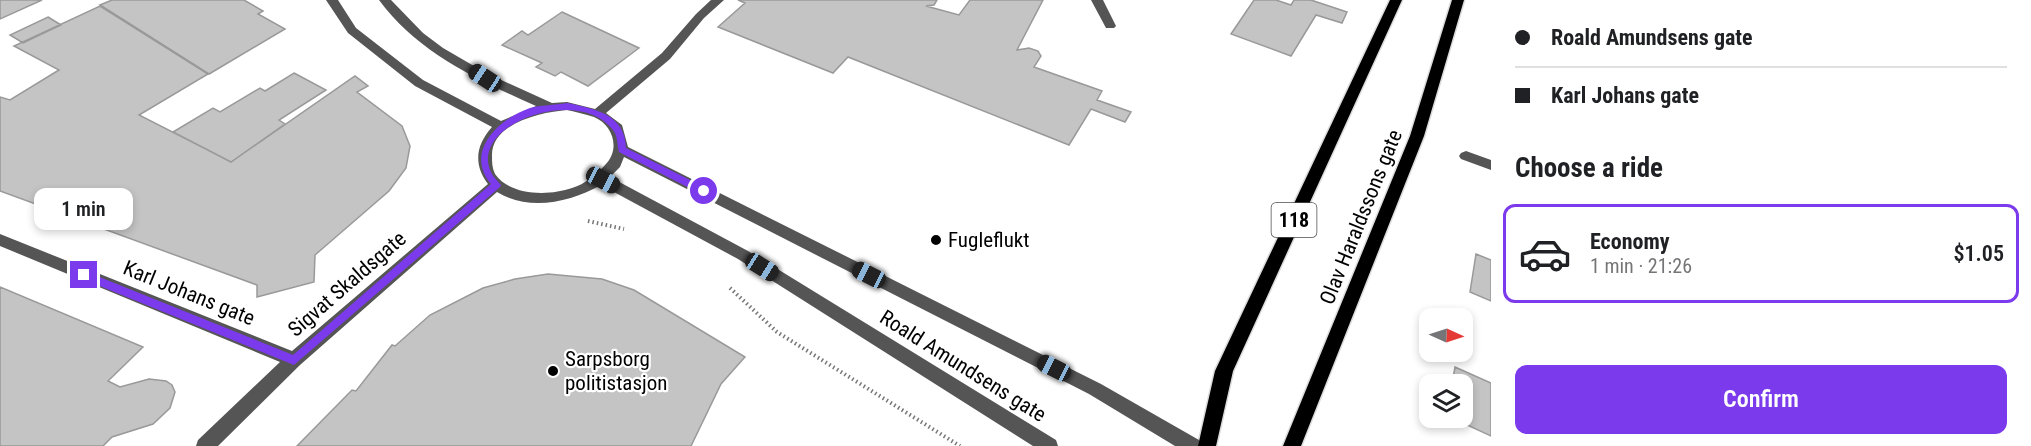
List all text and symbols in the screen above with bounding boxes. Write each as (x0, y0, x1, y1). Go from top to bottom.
text: Roald Amundsens gate (1551, 25, 1753, 50)
car (465, 61, 505, 95)
text: Karl Johans gate (1551, 83, 1699, 108)
street label: Olav Haraldssons gate (1315, 126, 1407, 308)
text: Choose a ride (1515, 152, 1663, 184)
car (583, 164, 623, 196)
route start (690, 177, 717, 204)
callout: 1 min (34, 188, 134, 230)
text: 1 min (61, 197, 106, 221)
road number: 118 (1272, 203, 1316, 237)
street label: Sigvat Skaldsgate (283, 226, 411, 342)
icon: car (1518, 227, 1572, 281)
place label: Fugleflukt (948, 228, 1029, 252)
text: Economy (1590, 229, 1670, 254)
marker: Fugleflukt (929, 233, 943, 247)
text: $1.05 (1953, 241, 2004, 266)
car (742, 250, 782, 284)
text: 1 min · 21:26 (1590, 254, 1692, 278)
street label: Karl Johans gate (120, 256, 258, 330)
car (849, 259, 889, 291)
route end (70, 261, 97, 288)
street label: Roald Amundsens gate (876, 305, 1050, 427)
north arrow (1419, 308, 1473, 362)
map controls (1419, 308, 1473, 428)
place label: Sarpsborg politistasjon (565, 347, 667, 395)
car (1034, 352, 1074, 384)
marker: Sarpsborg politistasjon (546, 364, 560, 378)
button: Confirm (1515, 365, 2007, 434)
button: layers (1419, 374, 1473, 428)

